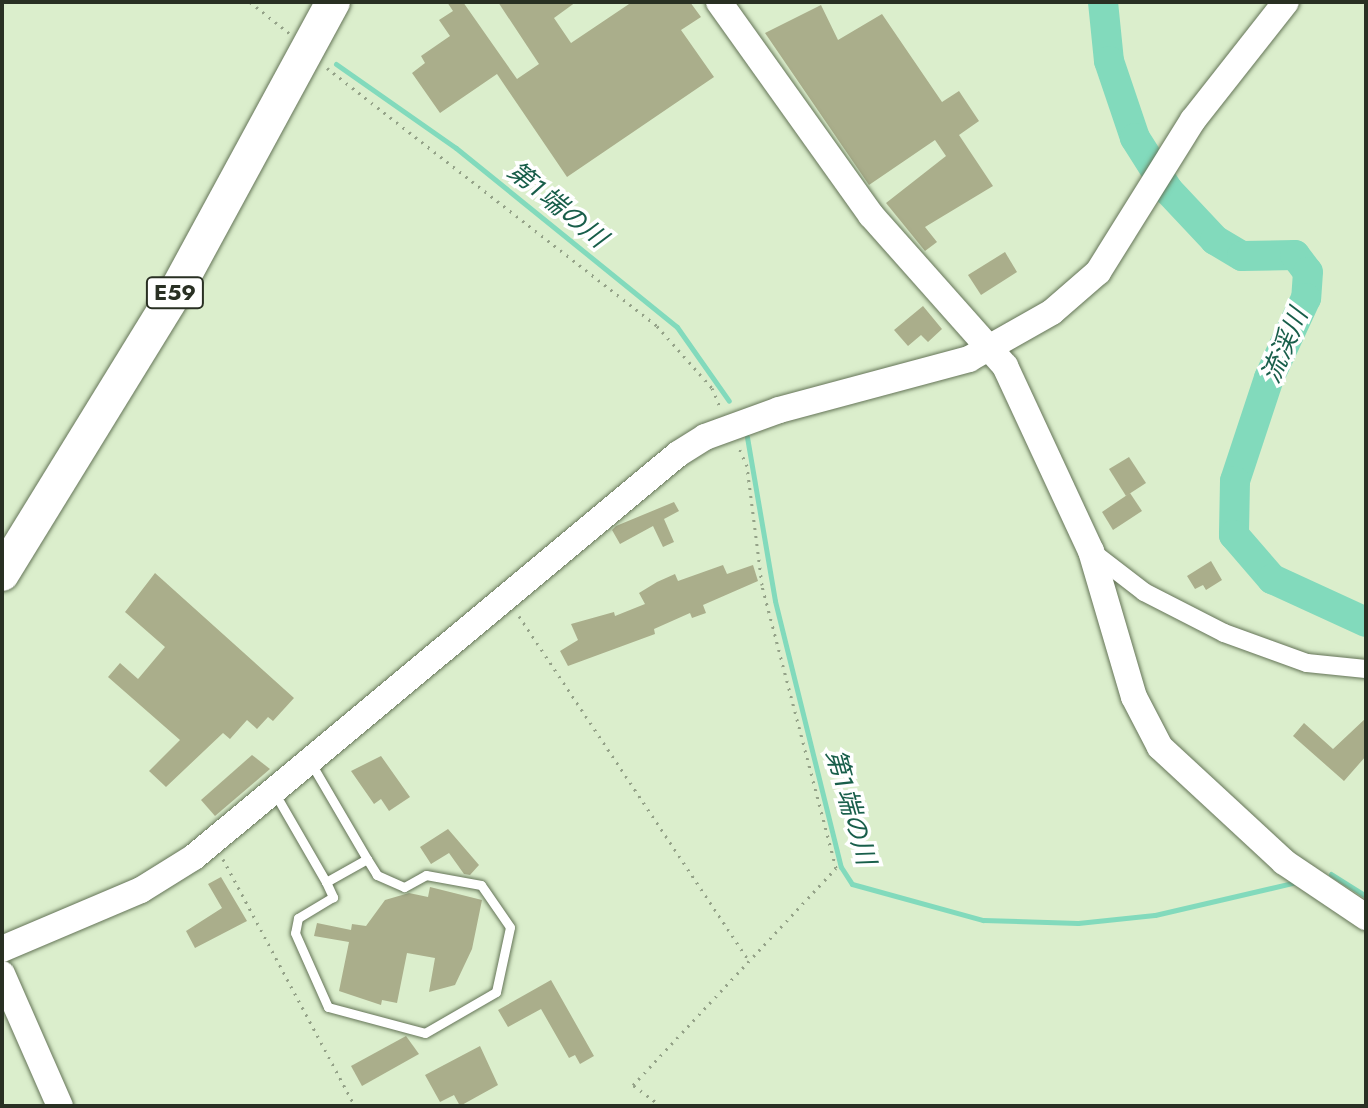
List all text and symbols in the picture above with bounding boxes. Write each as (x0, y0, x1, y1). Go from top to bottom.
water label: 第１端の川 (501, 156, 613, 254)
road number: E59 (145, 275, 205, 311)
water label: 流渓川 (1255, 304, 1315, 388)
water label: 第１端の川 (819, 746, 881, 868)

